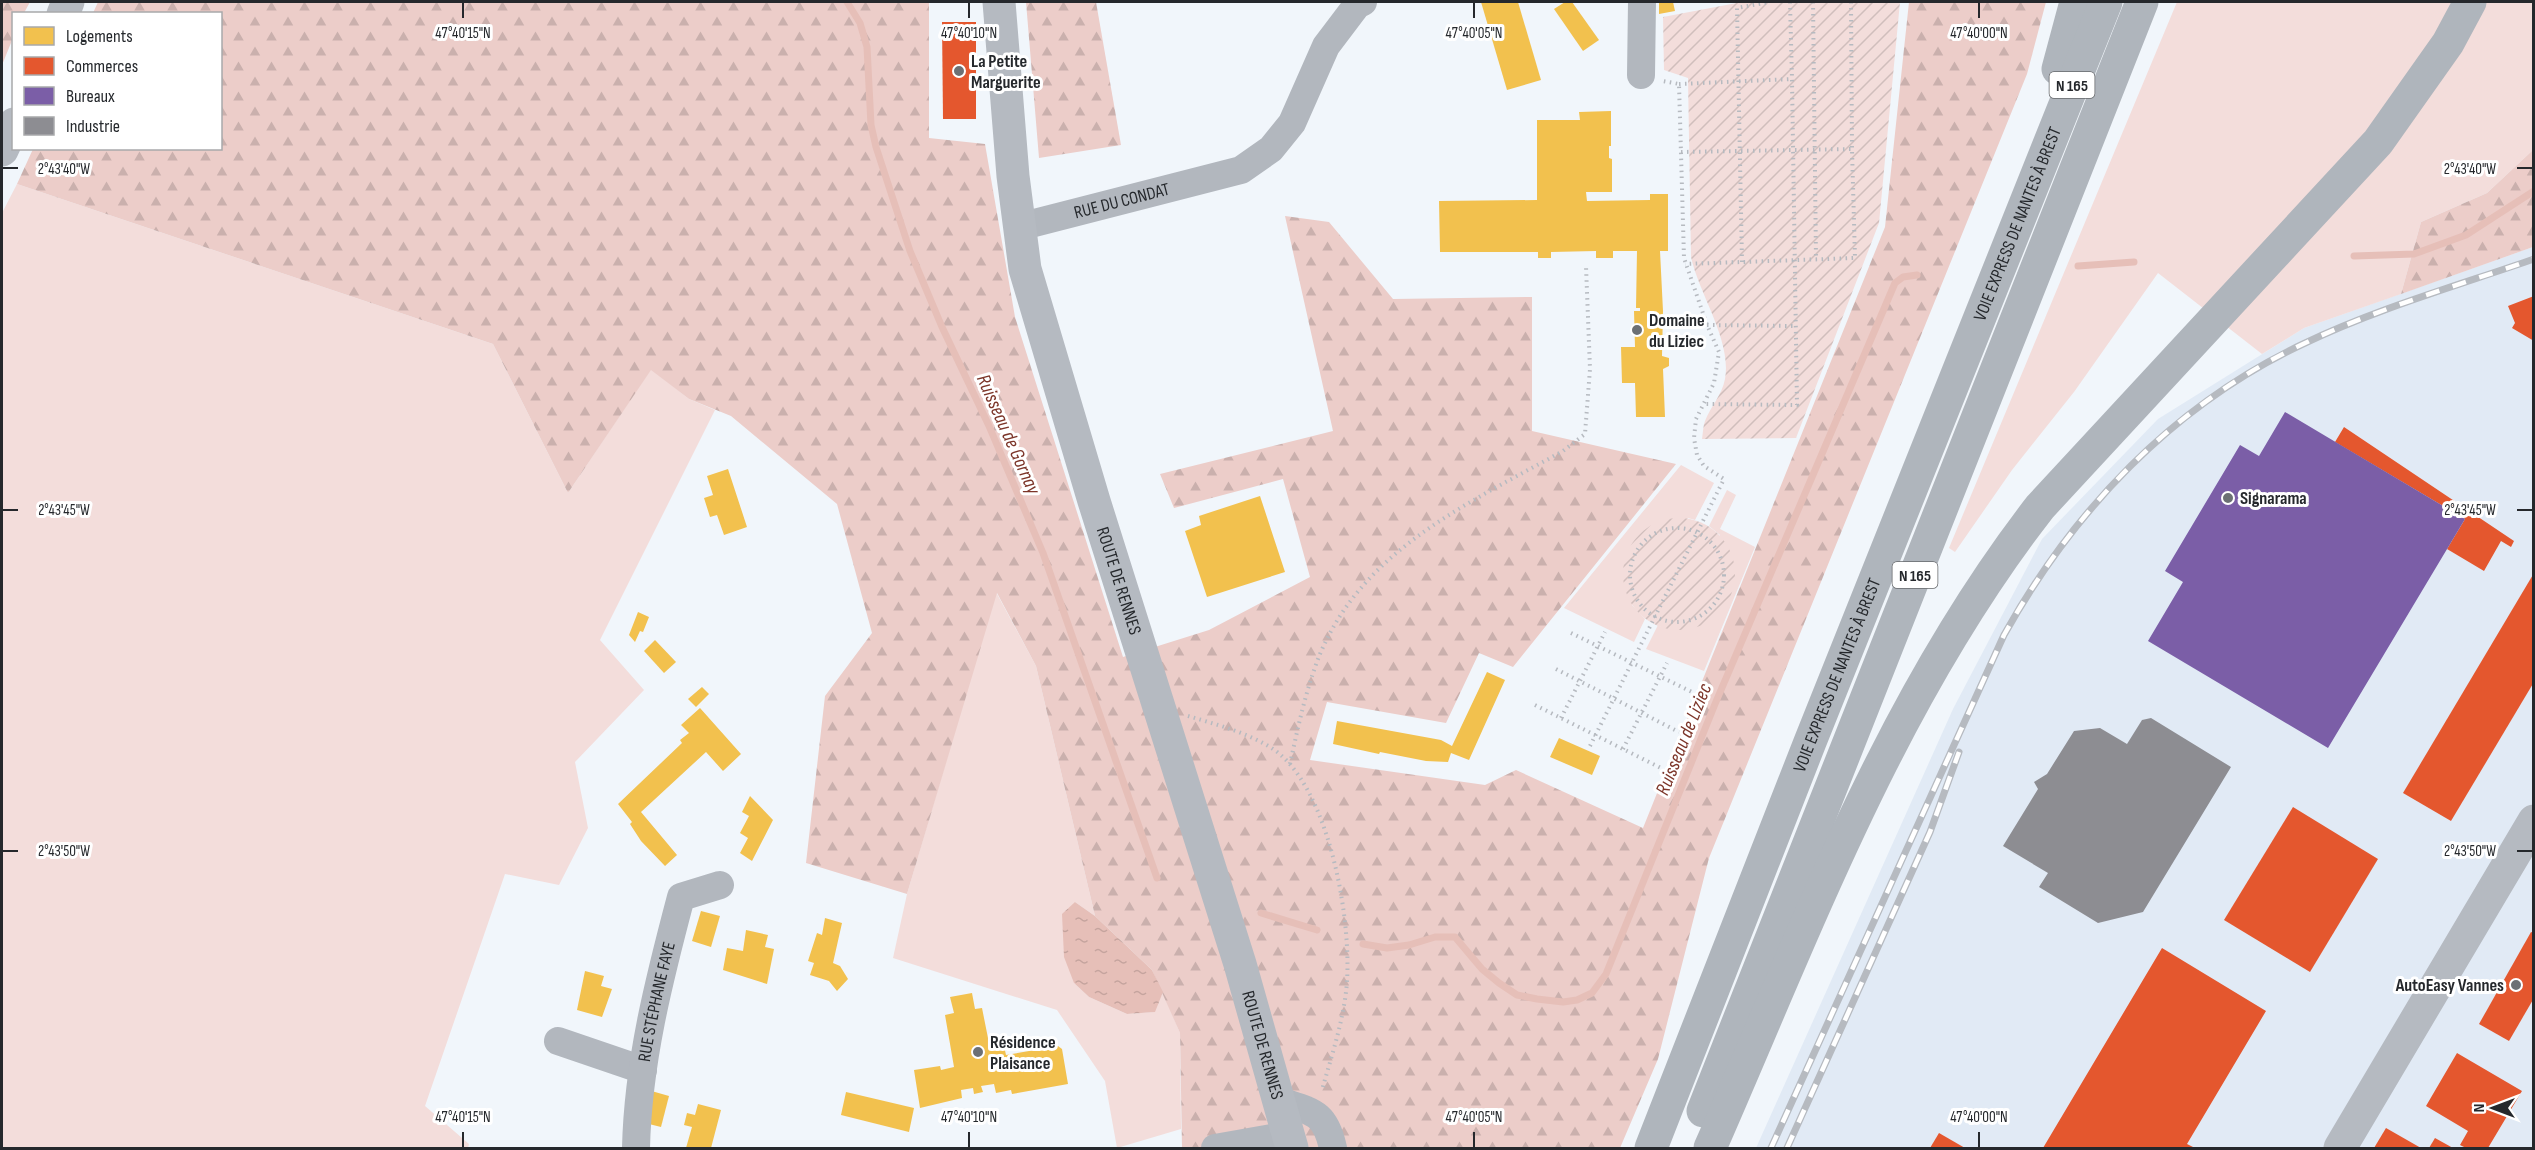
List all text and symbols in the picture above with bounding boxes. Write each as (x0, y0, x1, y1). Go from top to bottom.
legend (12, 12, 222, 150)
text: 47°40'15"N (435, 24, 491, 43)
text: 47°40'10"N (941, 24, 997, 43)
text: 47°40'05"N (1446, 24, 1502, 43)
text: 47°40'00"N (1950, 24, 2008, 43)
text: Logements (66, 26, 133, 47)
place label: La Petite Marguerite (971, 51, 1041, 93)
text: Commerces (66, 56, 138, 77)
marker: La Petite Marguerite (952, 64, 966, 78)
road number: N 165 (2050, 72, 2094, 98)
text: Bureaux (66, 86, 115, 107)
text: Industrie (66, 116, 120, 137)
street label: VOIE EXPRESS DE NANTES À BREST (1969, 124, 2066, 324)
text: 2°43'40"W (38, 160, 90, 179)
text: 2°43'40"W (2444, 160, 2496, 179)
street label: RUE DU CONDAT (1072, 179, 1172, 223)
place label: Domaine du Liziec (1649, 310, 1705, 352)
marker: Domaine du Liziec (1630, 323, 1644, 337)
water label: Ruisseau de Gornay (971, 371, 1046, 499)
place label: Signarama (2240, 488, 2307, 509)
marker: Signarama (2221, 491, 2235, 505)
text: 2°43'45"W (38, 501, 90, 520)
text: 2°43'45"W (2444, 501, 2496, 520)
street label: ROUTE DE RENNES (1092, 524, 1146, 638)
road number: N 165 (1892, 562, 1938, 588)
street label: VOIE EXPRESS DE NANTES À BREST (1789, 575, 1885, 775)
water label: Ruisseau de Liziec (1651, 680, 1717, 799)
text: 2°43'50"W (38, 842, 90, 861)
text: 2°43'50"W (2444, 842, 2496, 861)
street label: RUE STÉPHANE FAYE (634, 940, 680, 1063)
place label: AutoEasy Vannes (2395, 975, 2504, 996)
marker: AutoEasy Vannes (2509, 978, 2523, 992)
street label: ROUTE DE RENNES (1237, 988, 1288, 1102)
place label: Résidence Plaisance (990, 1032, 1056, 1074)
marker: Résidence Plaisance (971, 1045, 985, 1059)
north arrow (2463, 1078, 2523, 1138)
text: N (2470, 1104, 2489, 1112)
text: 47°40'15"N (435, 1108, 491, 1127)
text: 47°40'10"N (941, 1108, 997, 1127)
text: 47°40'05"N (1446, 1108, 1502, 1127)
text: 47°40'00"N (1950, 1108, 2008, 1127)

